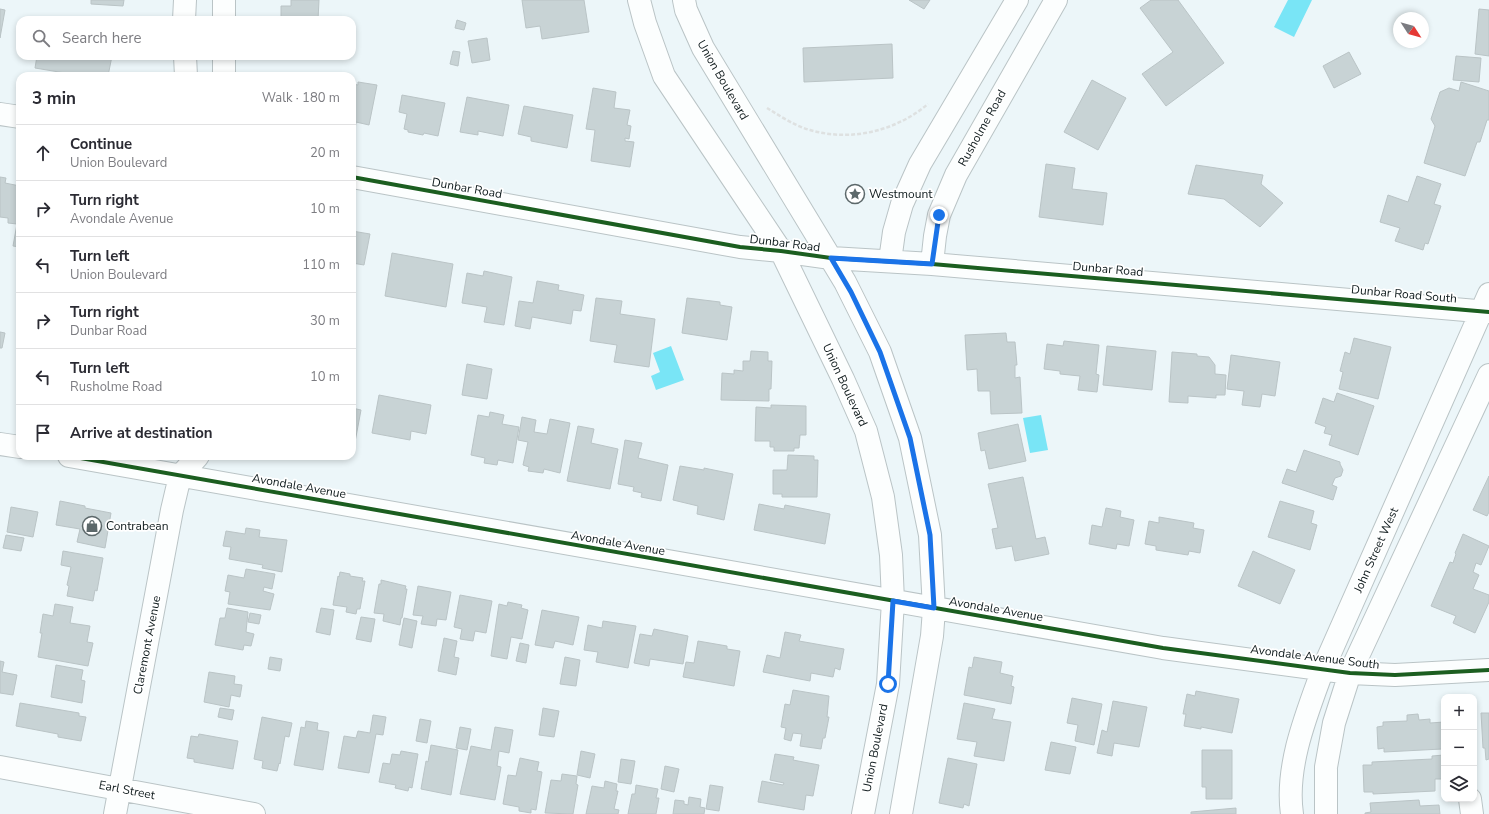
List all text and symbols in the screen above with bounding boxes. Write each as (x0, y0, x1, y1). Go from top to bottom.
north arrow (1393, 12, 1429, 48)
search box (16, 16, 356, 60)
icon: search (30, 27, 52, 49)
text: Search here (62, 28, 142, 48)
street label: Union Boulevard (694, 37, 752, 123)
text: 3 min (32, 87, 76, 110)
street label: Rusholme Road (954, 87, 1010, 169)
text: Walk · 180 m (262, 89, 340, 107)
text: Continue (70, 134, 132, 154)
icon: ahead (32, 142, 54, 164)
text: 20 m (310, 144, 340, 162)
text: Union Boulevard (70, 154, 167, 172)
street label: Dunbar Road (431, 174, 503, 202)
place icon: Westmount (844, 183, 866, 205)
place label: Westmount (869, 186, 933, 202)
text: Turn right (70, 190, 139, 210)
icon: right (32, 198, 54, 220)
text: 10 m (310, 200, 340, 218)
route end (930, 206, 948, 224)
text: Avondale Avenue (70, 210, 173, 228)
street label: Dunbar Road (749, 231, 821, 255)
text: Turn left (70, 246, 129, 266)
icon: left (32, 254, 54, 276)
text: 110 m (302, 256, 340, 274)
street label: Dunbar Road (1072, 258, 1144, 280)
text: Union Boulevard (70, 266, 167, 284)
street label: Dunbar Road South (1351, 281, 1457, 307)
text: Turn right (70, 302, 139, 322)
icon: right (32, 310, 54, 332)
text: 30 m (310, 312, 340, 330)
text: Dunbar Road (70, 322, 147, 340)
street label: Union Boulevard (819, 341, 871, 429)
text: Turn left (70, 358, 129, 378)
icon: left (32, 366, 54, 388)
text: 10 m (310, 368, 340, 386)
text: Rusholme Road (70, 378, 162, 396)
icon: arrive (32, 422, 54, 444)
text: Arrive at destination (70, 423, 213, 443)
street label: Avondale Avenue (251, 470, 347, 502)
street label: John Street West (1350, 504, 1402, 596)
shop icon: Contrabean (81, 515, 103, 537)
place label: Contrabean (106, 518, 169, 534)
street label: Avondale Avenue (570, 527, 666, 559)
street label: Avondale Avenue (948, 593, 1044, 625)
street label: Claremont Avenue (130, 594, 164, 696)
street label: Avondale Avenue South (1249, 641, 1381, 673)
route start (879, 675, 897, 693)
map controls (1441, 694, 1477, 802)
button: + (1441, 694, 1477, 730)
street label: Union Boulevard (859, 702, 891, 794)
button: − (1441, 730, 1477, 766)
button: layers (1441, 766, 1477, 802)
street label: Earl Street (98, 777, 157, 803)

